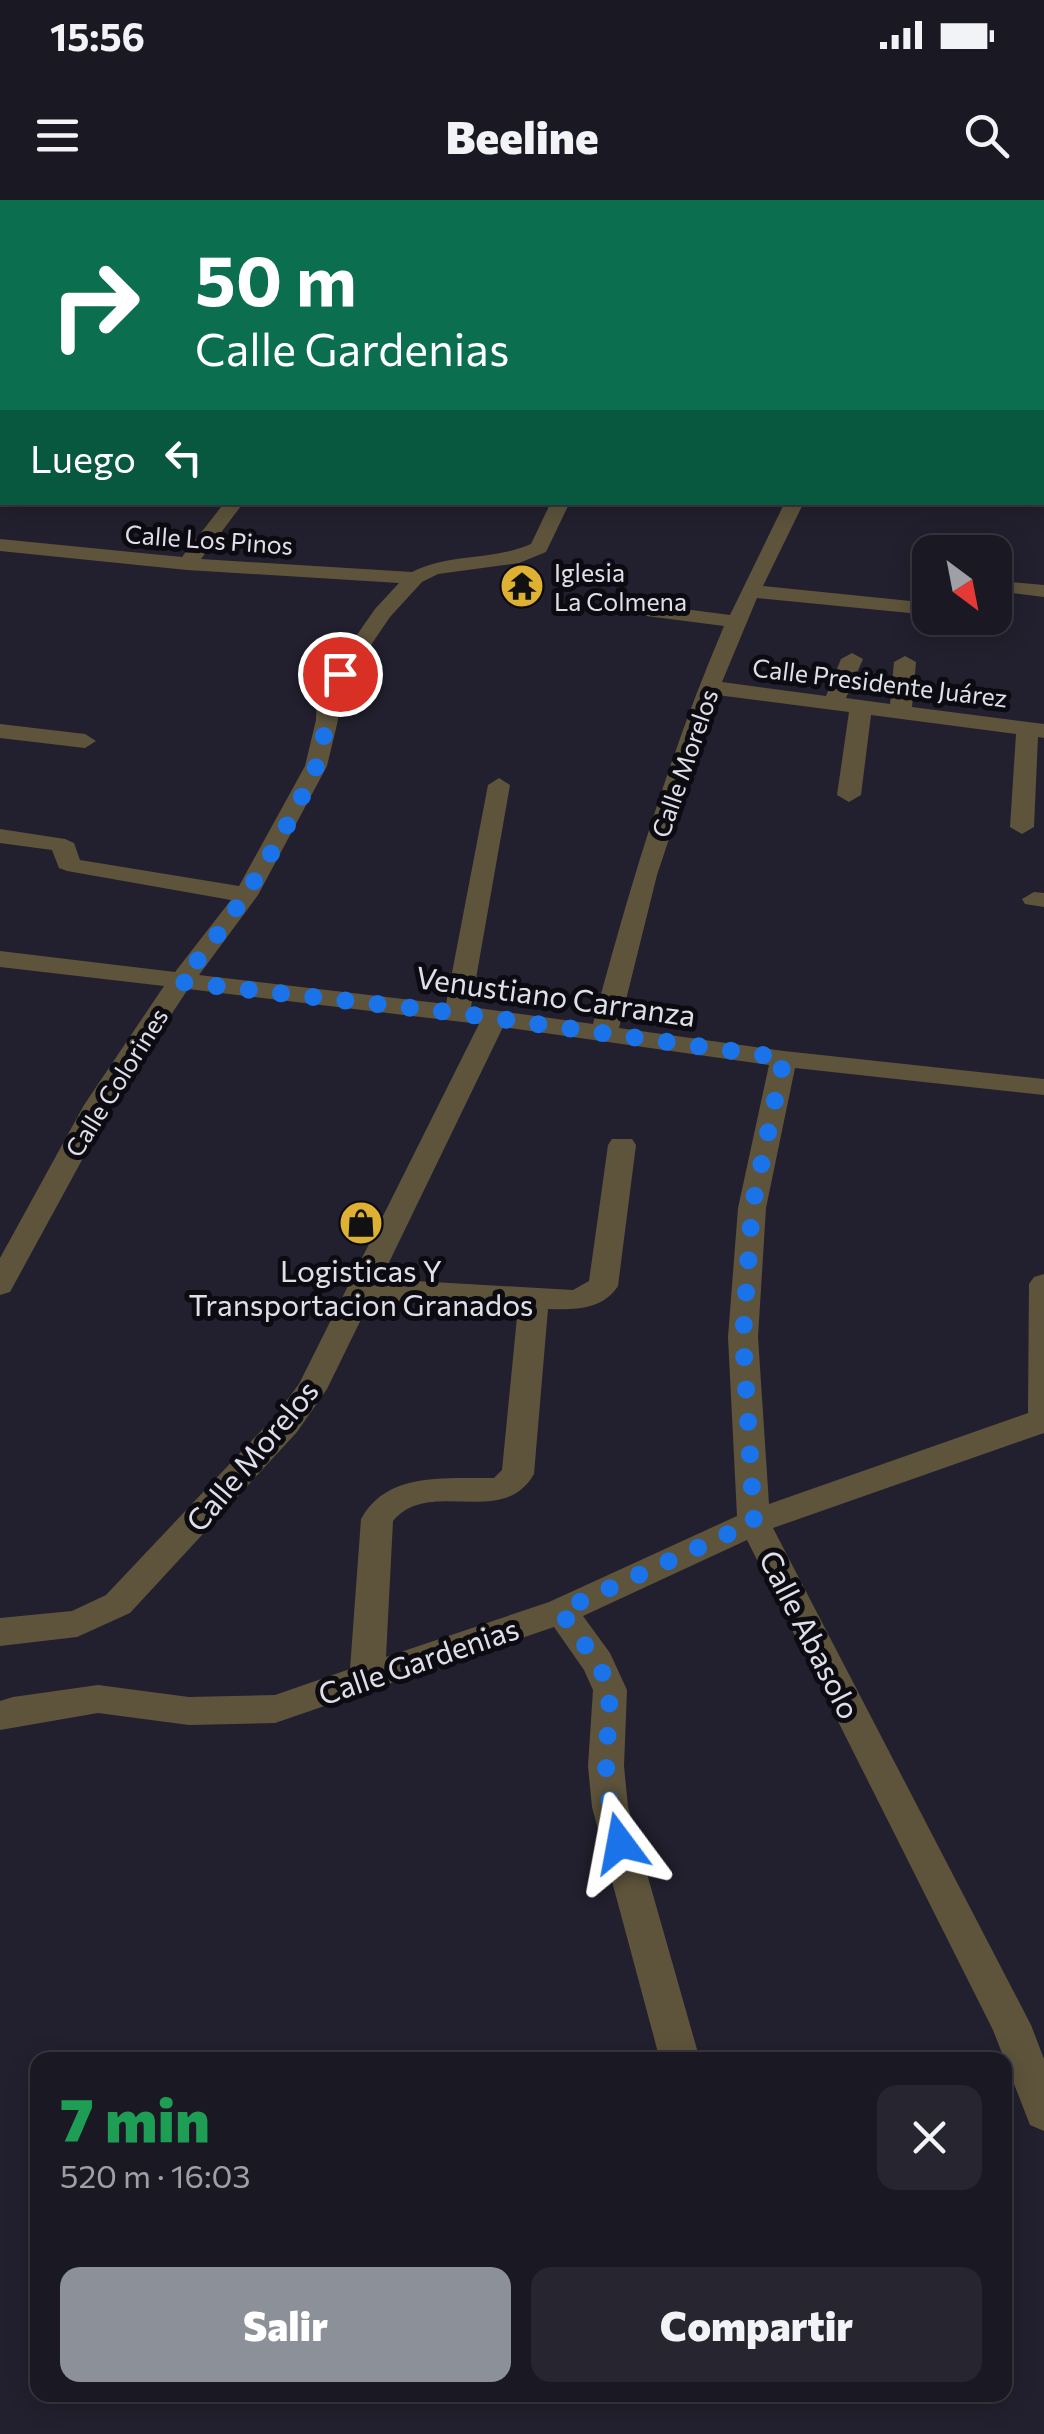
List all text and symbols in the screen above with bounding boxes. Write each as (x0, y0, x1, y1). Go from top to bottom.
text: 15:56 (50, 12, 145, 59)
icon: menu (30, 108, 85, 163)
text: Beeline (445, 108, 599, 163)
icon: search (959, 108, 1014, 163)
text: 50 m (195, 235, 357, 320)
icon: right (30, 240, 160, 370)
text: Calle Gardenias (195, 320, 509, 375)
icon: left (156, 430, 211, 485)
text: Luego (30, 434, 136, 481)
street label: Calle Los Pinos (124, 518, 294, 560)
north arrow (912, 535, 1012, 635)
map controls (912, 535, 1012, 635)
place label: Iglesia La Colmena (554, 557, 687, 616)
temple icon: Iglesia La Colmena (499, 563, 545, 609)
pin (298, 632, 383, 717)
icon: arrive (313, 647, 368, 702)
street label: Calle Presidente Juárez (751, 651, 1009, 713)
street label: Calle Morelos (645, 685, 723, 841)
street label: Venustiano Carranza (414, 957, 698, 1033)
street label: Calle Colorines (58, 1002, 174, 1162)
shop icon: Logisticas Y Transportacion Granados (338, 1200, 384, 1246)
place label: Logisticas Y Transportacion Granados (189, 1251, 533, 1322)
street label: Calle Morelos (177, 1372, 325, 1538)
street label: Calle Abasolo (753, 1543, 869, 1725)
street label: Calle Gardenias (313, 1608, 523, 1712)
position arrow (568, 1791, 672, 1895)
text: 7 min (60, 2081, 210, 2154)
button: close (877, 2085, 982, 2190)
text: 520 m · 16:03 (60, 2155, 250, 2195)
button: Salir (60, 2267, 511, 2382)
button: Compartir (531, 2267, 982, 2382)

